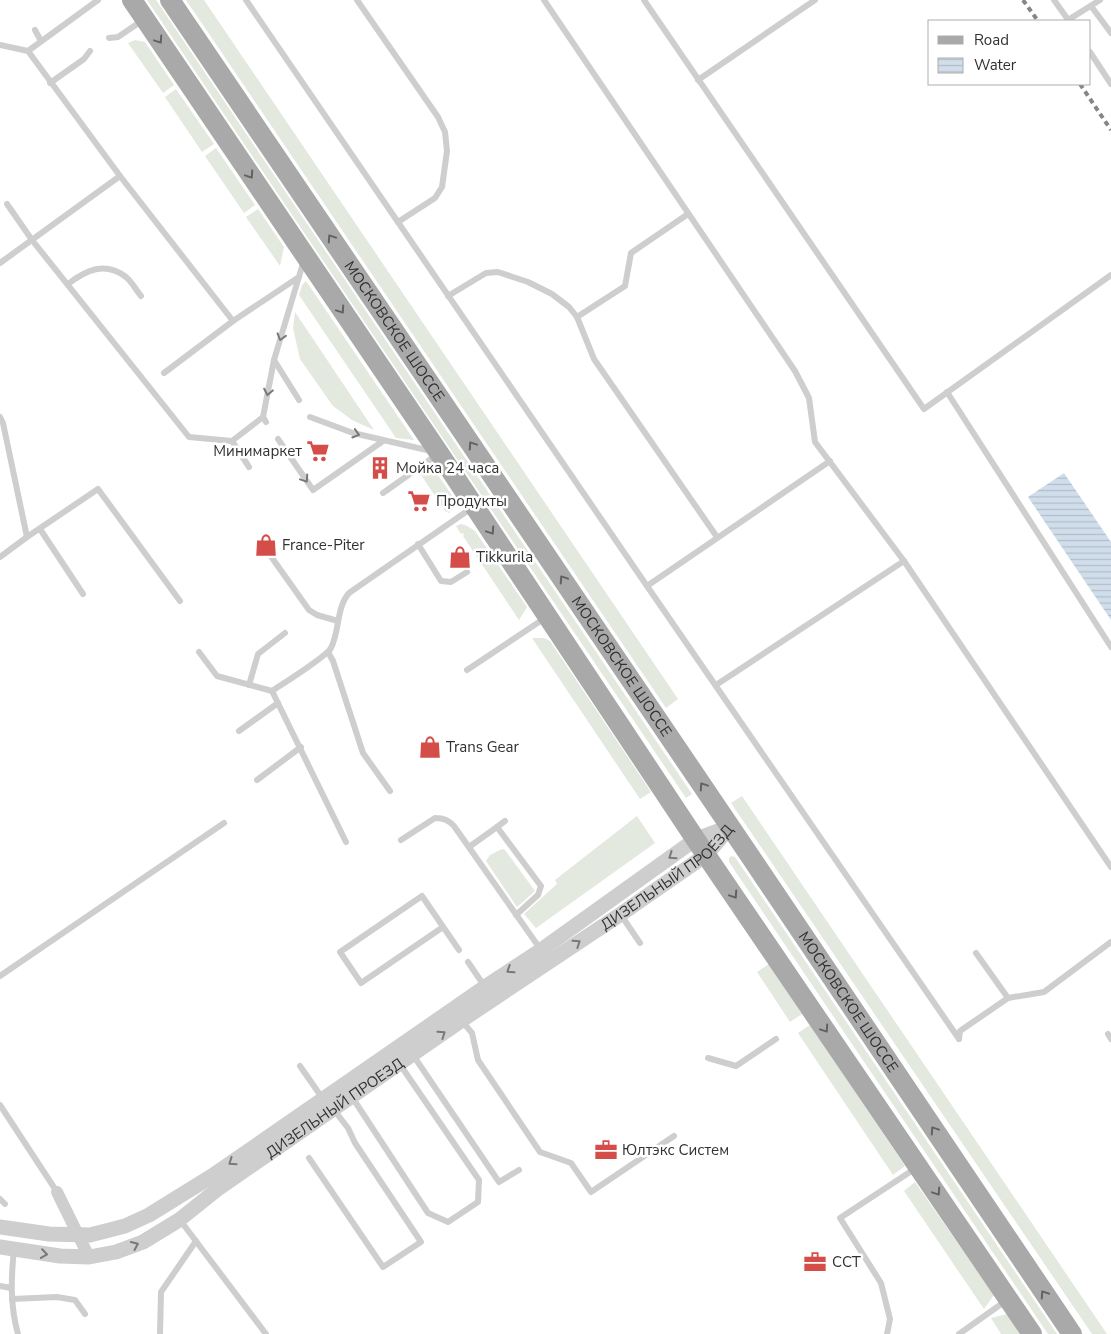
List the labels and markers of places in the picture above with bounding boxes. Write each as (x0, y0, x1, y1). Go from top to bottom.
supermarket icon: Минимаркет (305, 438, 331, 464)
place label: Минимаркет (213, 441, 302, 461)
building icon: Мойка 24 часа (367, 455, 393, 481)
place label: Мойка 24 часа (396, 458, 499, 478)
supermarket icon: Продукты (406, 488, 432, 514)
place label: Продукты (436, 491, 507, 511)
shop icon: France-Piter (253, 532, 279, 558)
place label: France-Piter (282, 535, 365, 555)
shop icon: Tikkurila (447, 544, 473, 570)
place label: Tikkurila (476, 547, 533, 567)
shop icon: Trans Gear (417, 734, 443, 760)
place label: Trans Gear (446, 737, 520, 757)
office icon: Юлтэкс Систем (593, 1137, 619, 1163)
place label: Юлтэкс Систем (622, 1140, 729, 1160)
office icon: ССТ (802, 1249, 828, 1275)
place label: ССТ (832, 1252, 861, 1272)

